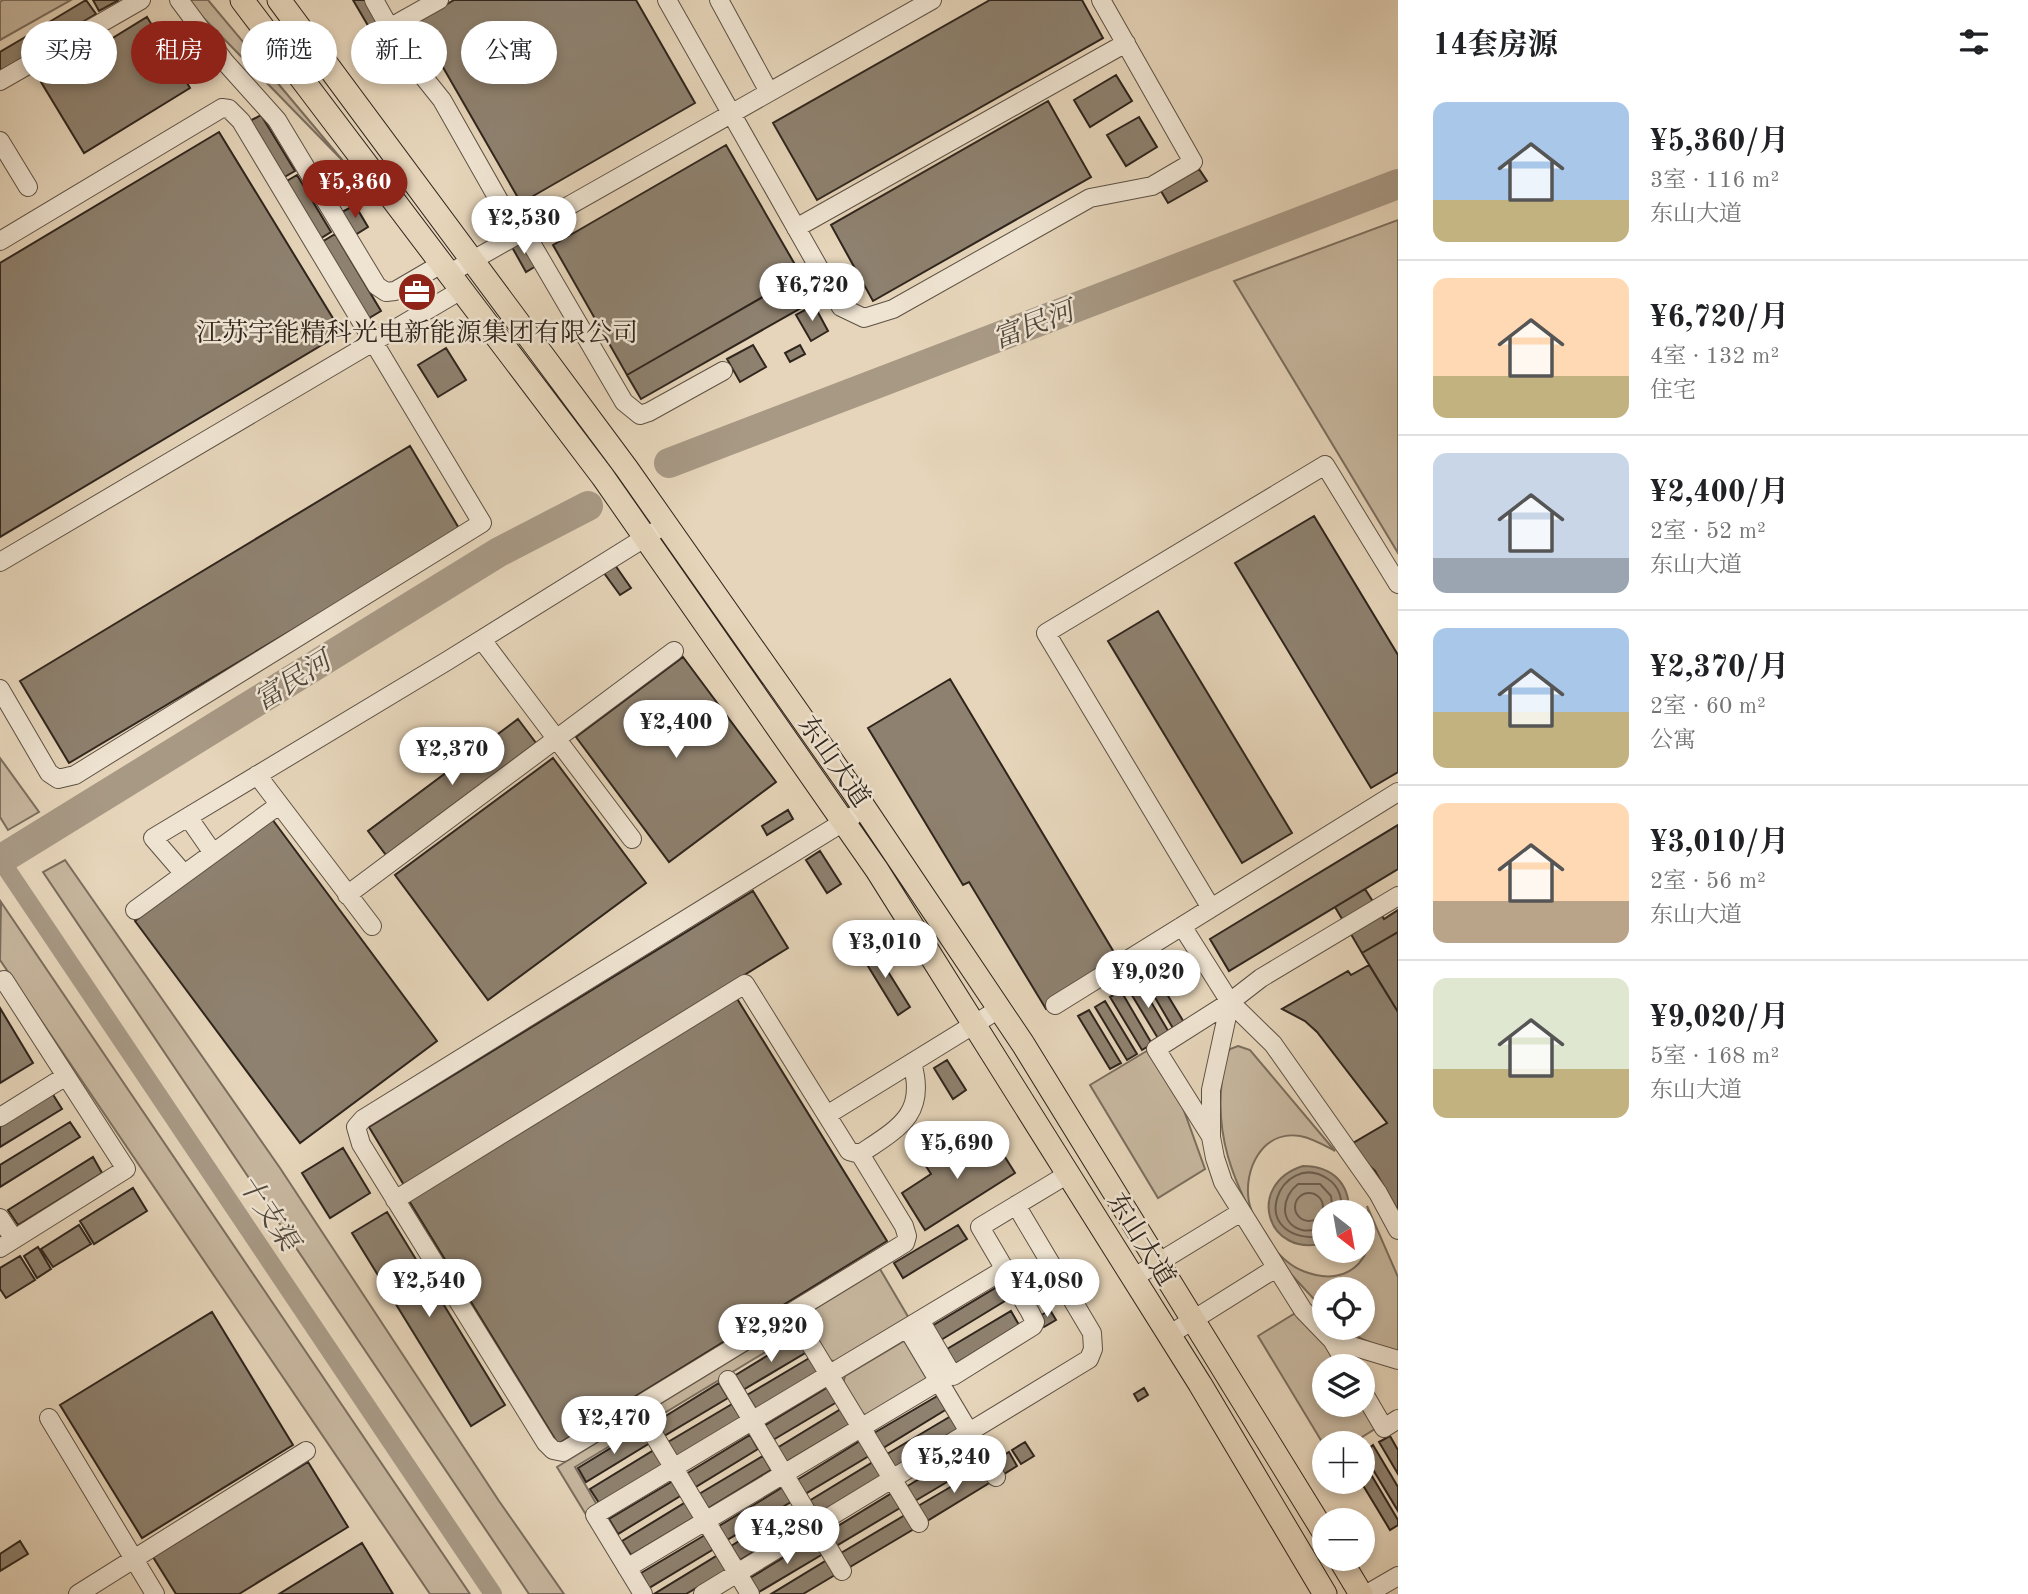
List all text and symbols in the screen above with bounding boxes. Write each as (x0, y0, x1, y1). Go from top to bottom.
chip: 买房 (21, 21, 117, 84)
chip: 租房 (131, 21, 227, 84)
chip: 筛选 (241, 21, 337, 84)
chip: 新上 (351, 21, 447, 84)
chip: 公寓 (461, 21, 557, 84)
icon: filters (1955, 23, 1993, 61)
text: 14套房源 (1433, 31, 1558, 61)
text: ¥5,360/月 (1650, 127, 1789, 157)
icon: home (1489, 130, 1573, 214)
pin: ¥5,360 (298, 160, 412, 220)
text: 3室 · 116 m² (1650, 169, 1779, 192)
text: ¥5,360 (318, 171, 392, 194)
pin: ¥2,530 (467, 196, 581, 256)
text: 东山大道 (1650, 203, 1742, 226)
text: ¥2,530 (487, 207, 561, 230)
pin: ¥6,720 (755, 264, 869, 323)
office icon: 江苏宇能精科光电新能源集团有限公司 (396, 271, 438, 313)
text: ¥6,720 (775, 274, 849, 297)
water label: 富民河 (989, 294, 1083, 355)
text: ¥6,720/月 (1650, 303, 1789, 333)
icon: home (1489, 306, 1573, 390)
place label: 江苏宇能精科光电新能源集团有限公司 (196, 318, 638, 347)
text: 4室 · 132 m² (1650, 345, 1779, 368)
text: 住宅 (1650, 379, 1696, 402)
text: ¥2,400/月 (1650, 478, 1789, 508)
icon: home (1489, 481, 1573, 565)
text: 2室 · 52 m² (1650, 520, 1766, 543)
text: 东山大道 (1650, 554, 1742, 577)
water label: 富民河 (249, 643, 341, 717)
text: ¥2,370/月 (1650, 653, 1789, 683)
icon: home (1489, 656, 1573, 740)
text: 2室 · 60 m² (1650, 695, 1766, 718)
pin: ¥2,400 (619, 700, 733, 760)
text: ¥2,400 (639, 711, 713, 734)
street label: 东山大道 (793, 711, 875, 812)
pin: ¥2,370 (395, 728, 509, 787)
text: 公寓 (1650, 729, 1696, 752)
text: ¥2,370 (415, 738, 489, 761)
text: ¥3,010/月 (1650, 828, 1789, 858)
icon: home (1489, 831, 1573, 915)
text: 2室 · 56 m² (1650, 870, 1766, 893)
text: 东山大道 (1650, 904, 1742, 927)
pin: ¥3,010 (828, 920, 942, 980)
text: ¥3,010 (848, 931, 922, 954)
pin: ¥9,020 (1091, 950, 1205, 1010)
text: ¥9,020 (1111, 961, 1185, 984)
text: ¥9,020/月 (1650, 1003, 1789, 1033)
icon: home (1489, 1006, 1573, 1090)
text: 5室 · 168 m² (1650, 1045, 1779, 1068)
text: 东山大道 (1650, 1079, 1742, 1102)
pin: ¥5,690 (900, 1122, 1014, 1181)
text: ¥5,690 (920, 1132, 994, 1155)
water label: 十支渠 (231, 1169, 306, 1260)
street label: 东山大道 (1102, 1188, 1181, 1291)
north arrow (1312, 1200, 1376, 1264)
map controls (1312, 1200, 1375, 1571)
pin: ¥2,540 (372, 1260, 486, 1319)
pin: ¥4,080 (990, 1260, 1104, 1319)
text: ¥2,540 (392, 1270, 466, 1293)
text: ¥4,080 (1010, 1270, 1084, 1293)
button: locate (1312, 1277, 1375, 1340)
pin: ¥2,920 (714, 1304, 828, 1364)
text: ¥2,920 (734, 1315, 808, 1338)
button: layers (1312, 1354, 1375, 1417)
pin: ¥2,470 (557, 1396, 671, 1456)
text: ¥2,470 (577, 1407, 651, 1430)
button: + (1312, 1431, 1375, 1494)
pin: ¥5,240 (897, 1436, 1011, 1495)
text: ¥5,240 (917, 1446, 991, 1469)
pin: ¥4,280 (730, 1506, 844, 1566)
button: − (1312, 1508, 1375, 1571)
text: ¥4,280 (750, 1517, 824, 1540)

